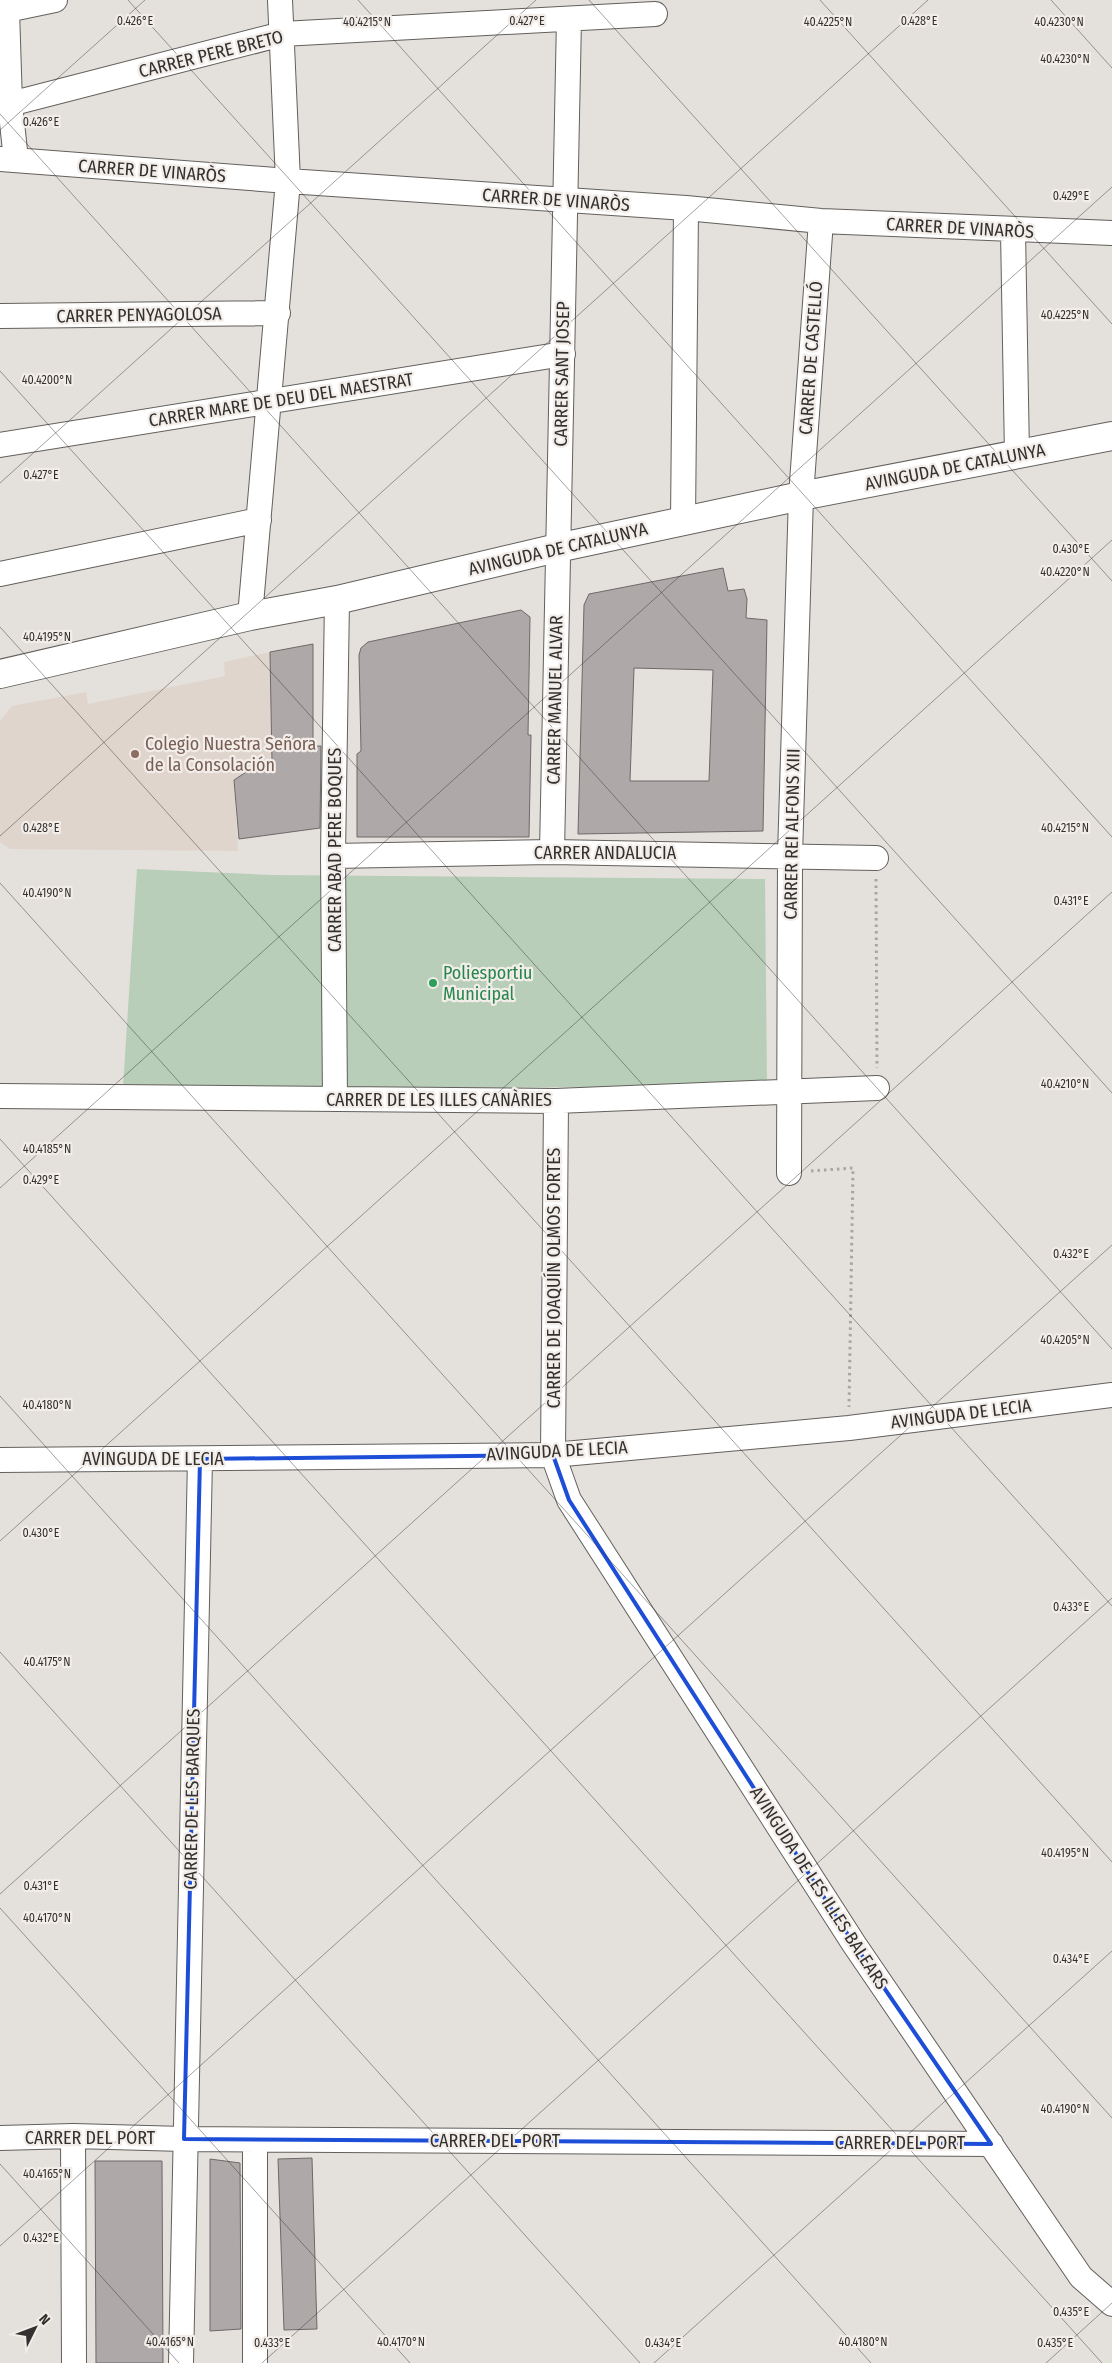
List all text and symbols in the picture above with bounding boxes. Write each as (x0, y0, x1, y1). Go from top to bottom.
text: 0.426°E (117, 14, 154, 28)
text: 0.427°E (509, 14, 545, 28)
text: 0.428°E (901, 14, 938, 28)
text: 40.4215°N (343, 15, 391, 29)
text: 40.4225°N (804, 15, 852, 29)
text: 40.4230°N (1034, 15, 1084, 29)
street label: CARRER PERE BRETO (136, 25, 286, 83)
text: 40.4230°N (1040, 52, 1090, 66)
text: 0.426°E (23, 115, 60, 129)
street label: CARRER DE VINARÒS (77, 155, 227, 187)
street label: CARRER DE VINARÒS (481, 184, 631, 216)
text: 0.429°E (1053, 189, 1090, 203)
street label: CARRER DE VINARÒS (886, 213, 1035, 243)
street label: CARRER DE CASTELLÓ (795, 280, 827, 436)
street label: CARRER SANT JOSEP (550, 301, 574, 447)
street label: CARRER PENYAGOLOSA (56, 303, 222, 327)
text: 40.4225°N (1041, 308, 1089, 322)
street label: CARRER MARE DE DEU DEL MAESTRAT (147, 368, 415, 432)
text: 40.4200°N (22, 373, 72, 387)
street label: AVINGUDA DE CATALUNYA (863, 439, 1048, 495)
text: 0.427°E (23, 468, 59, 482)
street label: AVINGUDA DE CATALUNYA (466, 518, 650, 580)
text: 0.430°E (1053, 542, 1090, 556)
text: 40.4220°N (1040, 565, 1090, 579)
street label: CARRER MANUEL ALVAR (543, 615, 567, 785)
text: 40.4195°N (23, 630, 71, 644)
place label: Colegio Nuestra Señora de la Consolación (145, 733, 317, 776)
marker: Colegio Nuestra Señora de la Consolación (129, 748, 141, 760)
street label: CARRER ABAD PERE BOQUES (324, 748, 346, 952)
street label: CARRER REI ALFONS XIII (780, 748, 804, 920)
text: 0.428°E (23, 821, 60, 835)
text: 40.4215°N (1041, 821, 1089, 835)
street label: CARRER ANDALUCIA (534, 842, 677, 864)
text: 40.4190°N (22, 886, 72, 900)
text: 0.431°E (1053, 894, 1089, 908)
place label: Poliesportiu Municipal (443, 962, 532, 1005)
marker: Poliesportiu Municipal (427, 977, 439, 989)
text: 40.4210°N (1041, 1077, 1089, 1091)
street label: CARRER DE LES ILLES CANÀRIES (326, 1088, 552, 1111)
text: 40.4185°N (23, 1142, 71, 1156)
street label: CARRER DE JOAQUÍN OLMOS FORTES (542, 1147, 565, 1408)
text: 0.429°E (23, 1173, 60, 1187)
text: 0.432°E (1053, 1247, 1089, 1261)
text: 40.4205°N (1040, 1333, 1090, 1347)
street label: AVINGUDA DE LECIA (889, 1394, 1033, 1434)
text: 40.4180°N (22, 1398, 72, 1412)
street label: AVINGUDA DE LECIA (486, 1436, 629, 1466)
street label: AVINGUDA DE LECIA (82, 1448, 224, 1470)
text: 0.430°E (23, 1526, 60, 1540)
text: 0.433°E (1053, 1600, 1089, 1614)
text: 40.4175°N (23, 1655, 71, 1669)
street label: CARRER DE LES BARQUES (179, 1708, 205, 1890)
street label: AVINGUDA DE LES ILLES BALEARS (745, 1783, 893, 1994)
text: 40.4195°N (1041, 1846, 1089, 1860)
text: 0.431°E (23, 1879, 59, 1893)
text: 40.4170°N (23, 1911, 71, 1925)
text: 0.434°E (1053, 1952, 1090, 1966)
text: 40.4190°N (1040, 2102, 1090, 2116)
street label: CARRER DEL PORT (25, 2127, 156, 2149)
street label: CARRER DEL PORT (430, 2130, 561, 2152)
street label: CARRER DEL PORT (835, 2132, 966, 2154)
text: 40.4165°N (23, 2167, 71, 2181)
text: 0.432°E (23, 2231, 59, 2245)
north arrow (10, 2303, 60, 2353)
text: 0.435°E (1053, 2305, 1089, 2319)
text: N (35, 2311, 53, 2328)
text: 40.4165°N (146, 2335, 194, 2349)
text: 40.4170°N (377, 2335, 425, 2349)
text: 40.4180°N (838, 2335, 888, 2349)
text: 0.433°E (254, 2336, 290, 2350)
text: 0.434°E (645, 2336, 682, 2350)
text: 0.435°E (1037, 2336, 1073, 2350)

